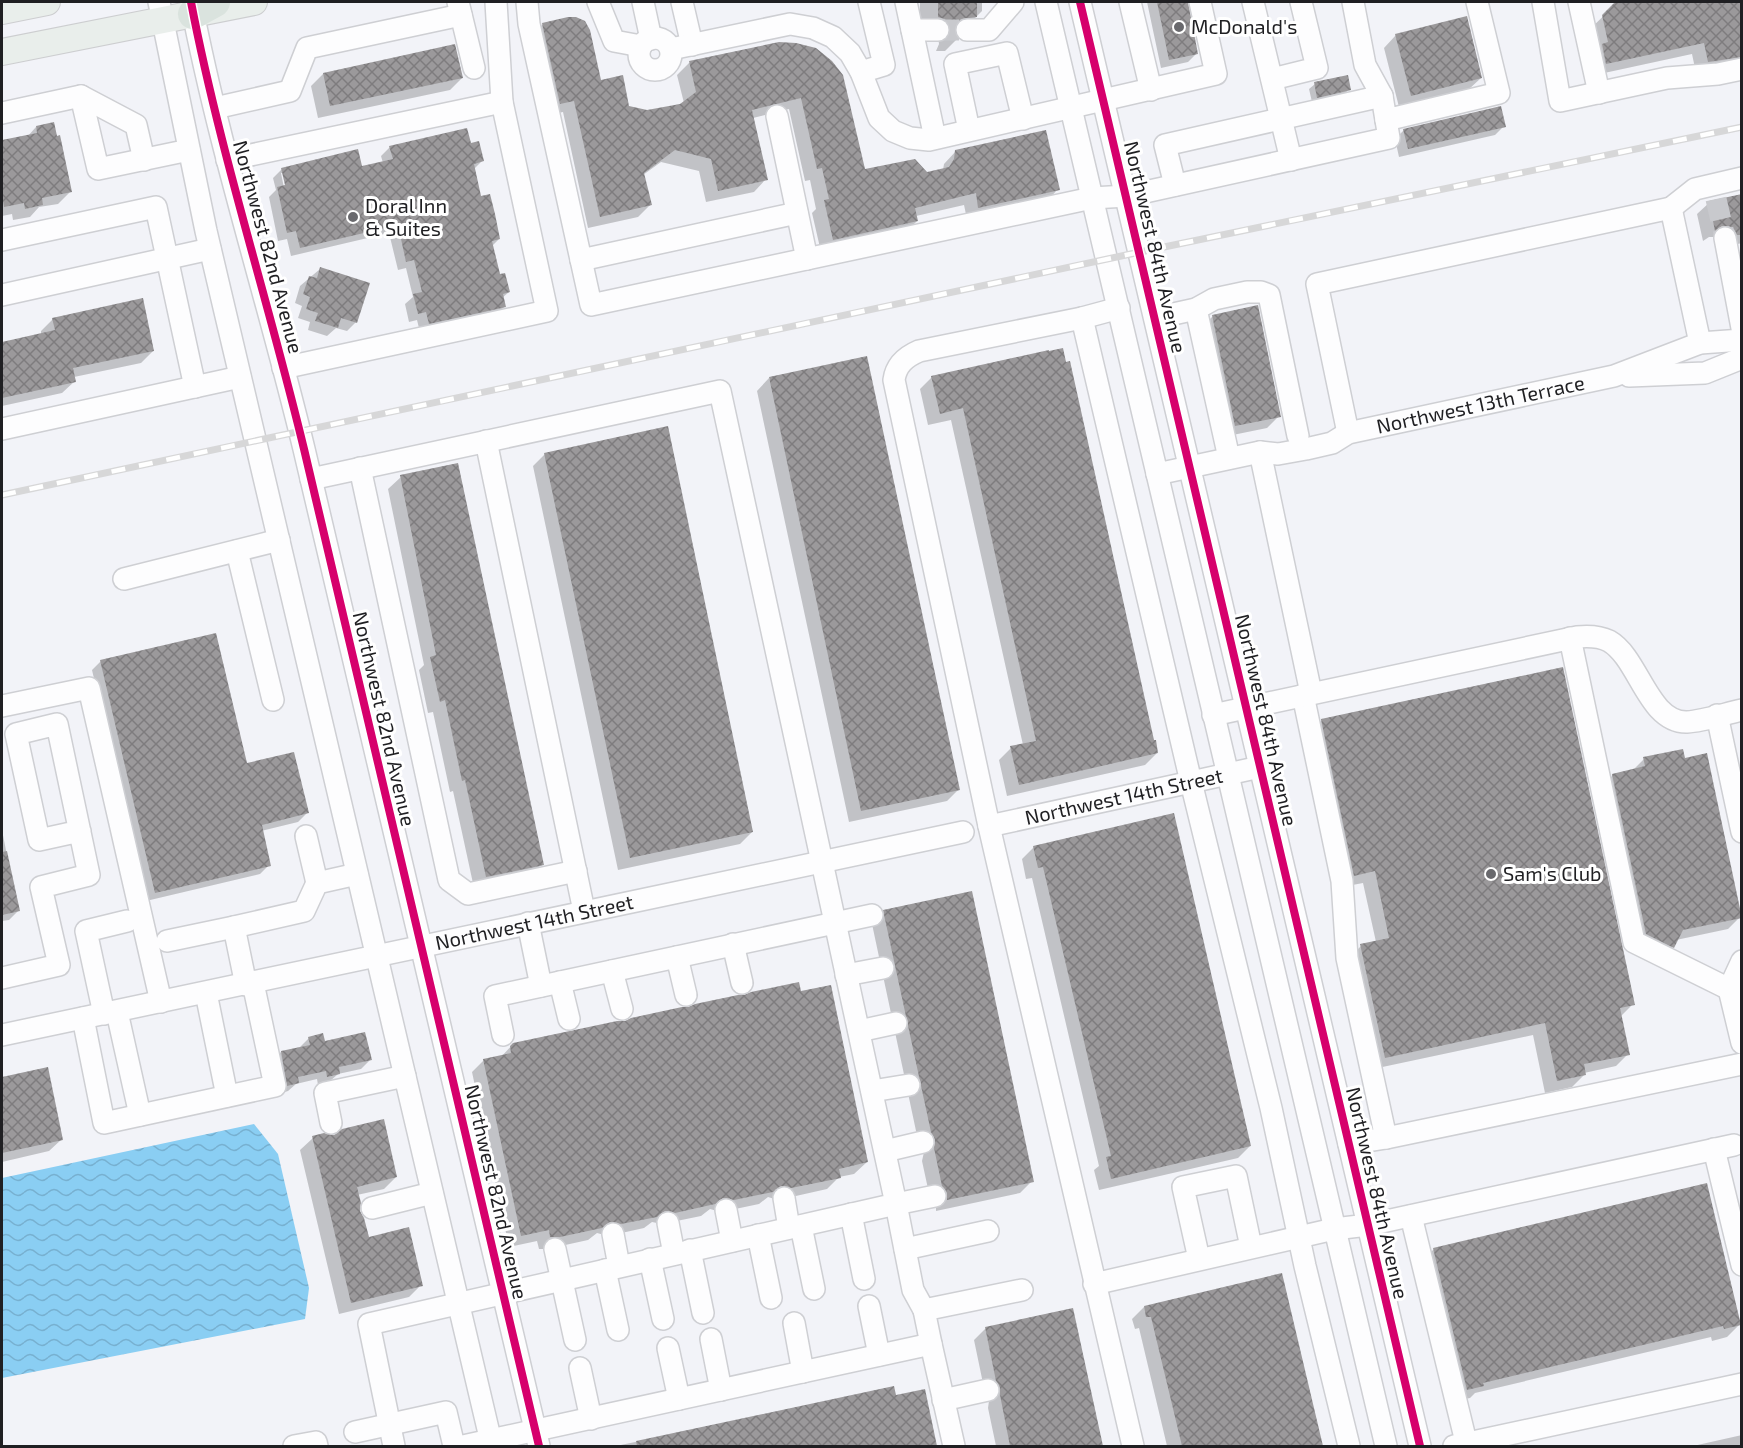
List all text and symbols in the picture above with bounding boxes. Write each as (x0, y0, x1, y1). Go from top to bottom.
place label: McDonald's (1191, 14, 1297, 38)
marker: McDonald's (1172, 20, 1186, 34)
street label: Northwest 82nd Avenue (229, 138, 309, 356)
street label: Northwest 84th Avenue (1120, 138, 1192, 355)
place label: Doral Inn & Suites (365, 193, 447, 240)
marker: Doral Inn & Suites (346, 210, 360, 224)
street label: Northwest 13th Terrace (1374, 370, 1587, 438)
street label: Northwest 82nd Avenue (349, 609, 421, 828)
street label: Northwest 84th Avenue (1231, 611, 1303, 828)
street label: Northwest 14th Street (1022, 762, 1225, 829)
place label: Sam's Club (1503, 861, 1601, 885)
marker: Sam's Club (1484, 867, 1498, 881)
street label: Northwest 14th Street (433, 889, 636, 954)
street label: Northwest 82nd Avenue (461, 1082, 533, 1301)
street label: Northwest 84th Avenue (1342, 1084, 1414, 1301)

